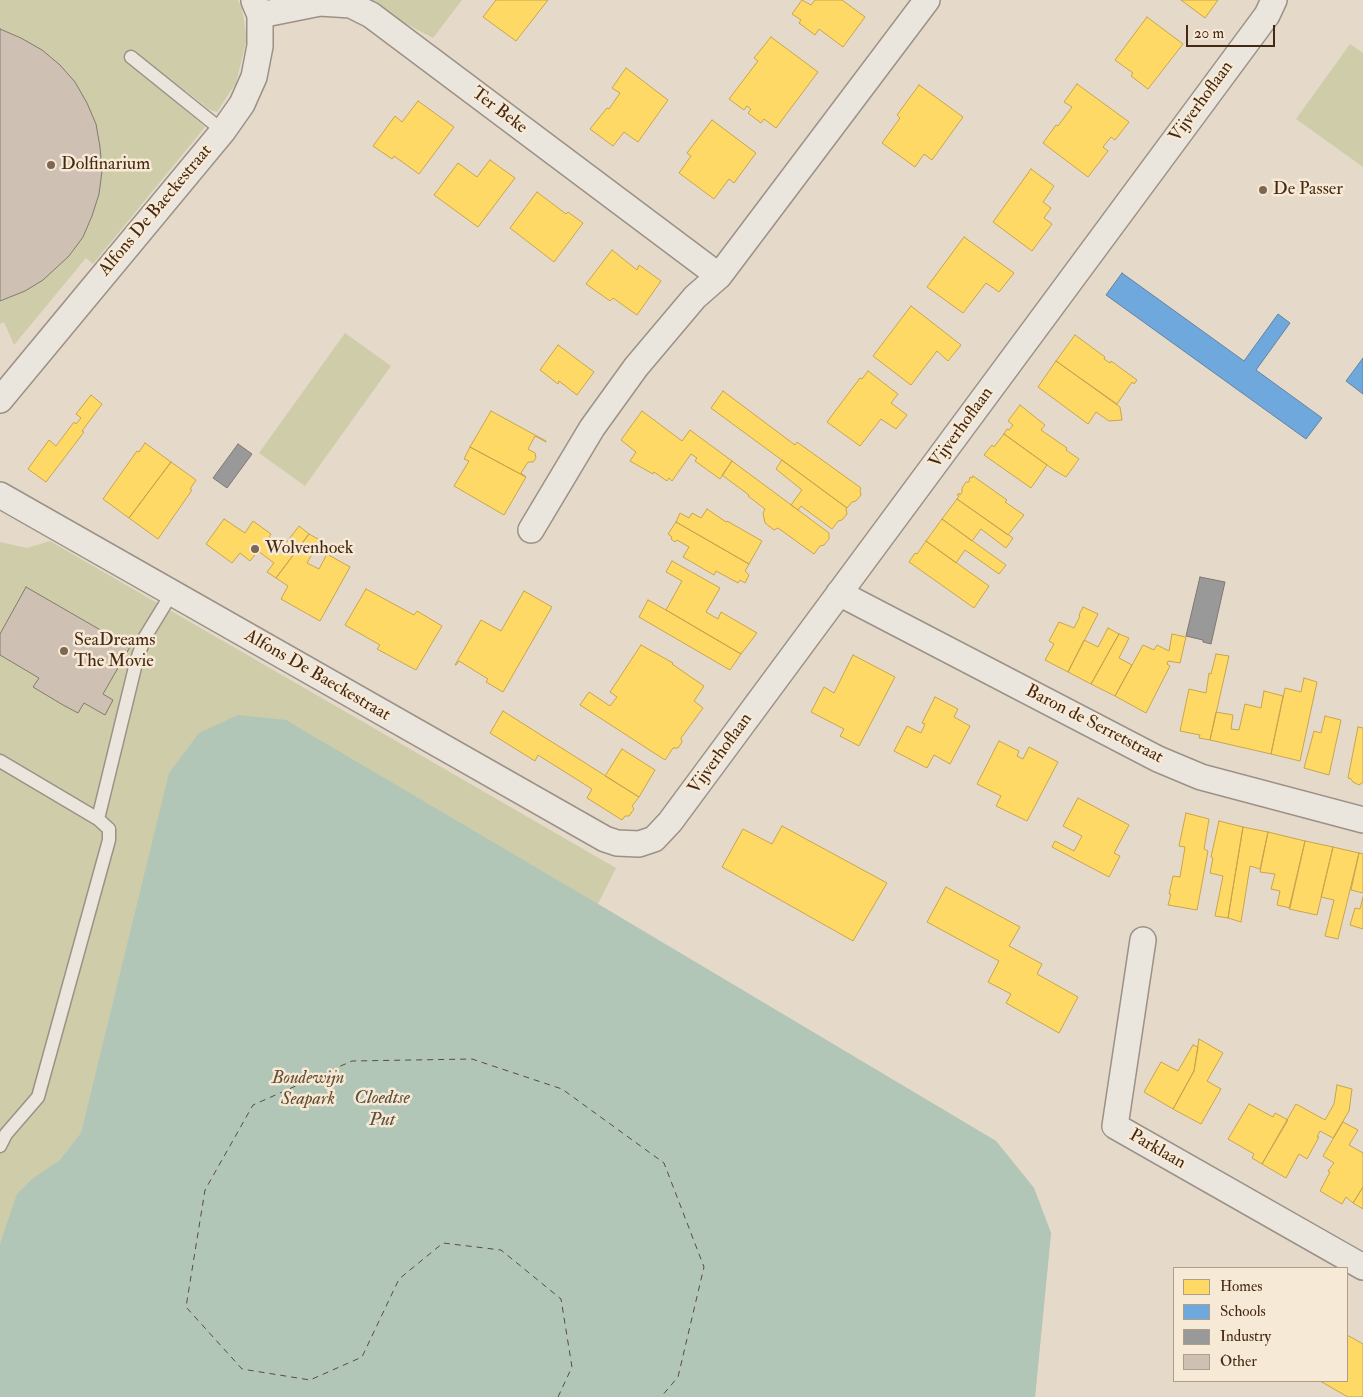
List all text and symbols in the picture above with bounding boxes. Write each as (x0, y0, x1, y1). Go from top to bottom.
scale bar (1188, 15, 1277, 47)
text: 20 m (1194, 24, 1224, 43)
street label: Vijverhoflaan (1165, 57, 1239, 147)
street label: Ter Beke (467, 83, 531, 139)
street label: Alfons De Baeckestraat (95, 141, 217, 281)
place label: Dolfinarium (61, 154, 150, 176)
marker: Dolfinarium (45, 159, 57, 171)
place label: De Passer (1273, 179, 1343, 201)
marker: De Passer (1257, 184, 1269, 196)
street label: Vijverhoflaan (925, 383, 999, 473)
place label: Wolvenhoek (265, 538, 353, 560)
marker: Wolvenhoek (249, 543, 261, 555)
street label: Alfons De Baeckestraat (240, 625, 394, 727)
place label: SeaDreams The Movie (74, 630, 155, 672)
marker: SeaDreams The Movie (58, 645, 70, 657)
street label: Baron de Serretstraat (1022, 681, 1166, 769)
street label: Vijverhoflaan (684, 709, 758, 799)
park label: Boudewijn Seapark (272, 1068, 344, 1110)
water label: Cloedtse Put (354, 1088, 410, 1132)
street label: Parklaan (1125, 1125, 1189, 1175)
legend (1173, 1267, 1348, 1382)
text: Homes (1220, 1277, 1262, 1296)
text: Schools (1220, 1302, 1266, 1321)
text: Industry (1220, 1327, 1271, 1346)
text: Other (1220, 1352, 1257, 1371)

